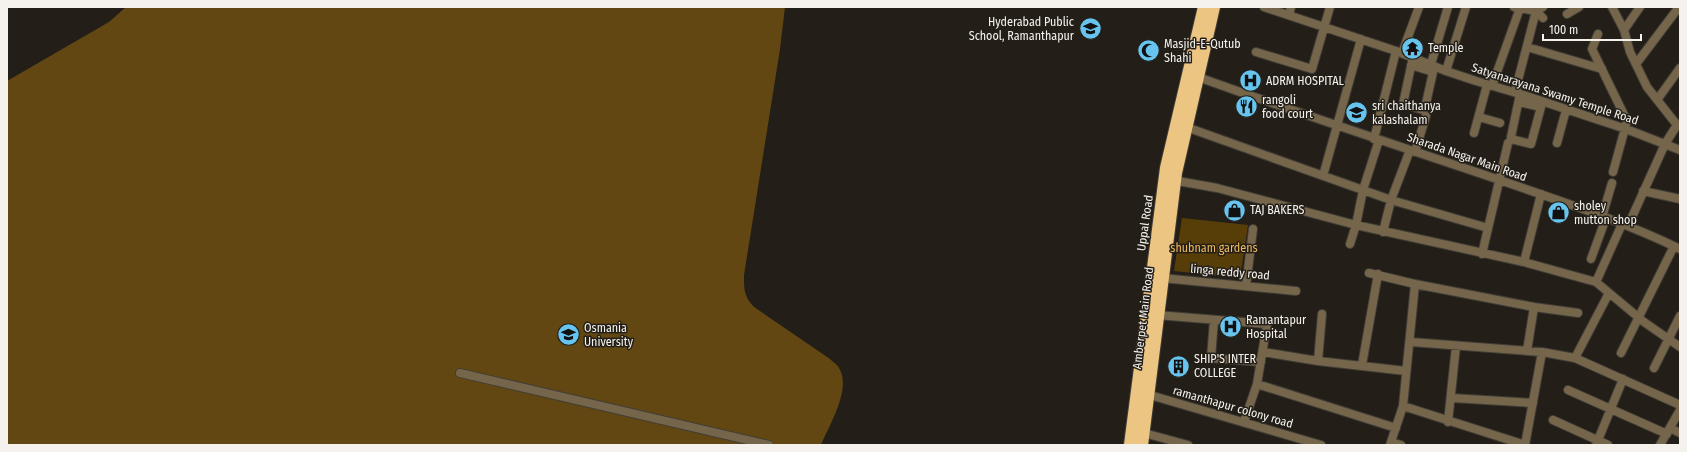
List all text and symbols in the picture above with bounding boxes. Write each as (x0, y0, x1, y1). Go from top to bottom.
place label: Hyderabad Public School, Ramanthapur (969, 15, 1075, 43)
school or university icon: Hyderabad Public School, Ramanthapur (1077, 16, 1103, 42)
scale bar (1543, 16, 1641, 42)
text: 100 m (1549, 23, 1578, 37)
temple icon: Temple (1400, 35, 1426, 61)
place label: Masjid-E-Qutub Shahi (1164, 37, 1241, 65)
mosque icon: Masjid-E-Qutub Shahi (1136, 38, 1162, 64)
place label: Temple (1428, 41, 1464, 55)
street label: Satyanarayana Swamy Temple Road (1470, 60, 1640, 128)
hospital icon: ADRM HOSPITAL (1238, 68, 1264, 94)
place label: ADRM HOSPITAL (1266, 74, 1345, 88)
place label: rangoli food court (1262, 93, 1313, 121)
restaurant icon: rangoli food court (1234, 94, 1260, 120)
place label: sri chaithanya kalashalam (1372, 99, 1441, 127)
school or university icon: sri chaithanya kalashalam (1344, 100, 1370, 126)
street label: Sharada Nagar Main Road (1405, 130, 1529, 184)
street label: Uppal Road (1134, 194, 1156, 252)
shop icon: TAJ BAKERS (1222, 197, 1248, 223)
place label: sholey mutton shop (1574, 199, 1637, 227)
shop icon: sholey mutton shop (1546, 200, 1572, 226)
place label: TAJ BAKERS (1250, 203, 1305, 217)
park label: shubnam gardens (1170, 241, 1258, 255)
street label: linga reddy road (1190, 262, 1270, 282)
street label: Amberpet Main Road (1130, 266, 1156, 370)
place label: Ramantapur Hospital (1246, 313, 1307, 341)
hospital icon: Ramantapur Hospital (1218, 314, 1244, 340)
place label: Osmania University (584, 321, 634, 349)
school or university icon: Osmania University (555, 322, 581, 348)
place label: SHIP'S INTER COLLEGE (1194, 352, 1256, 380)
building icon: SHIP'S INTER COLLEGE (1165, 353, 1191, 379)
street label: ramanthapur colony road (1171, 383, 1295, 431)

